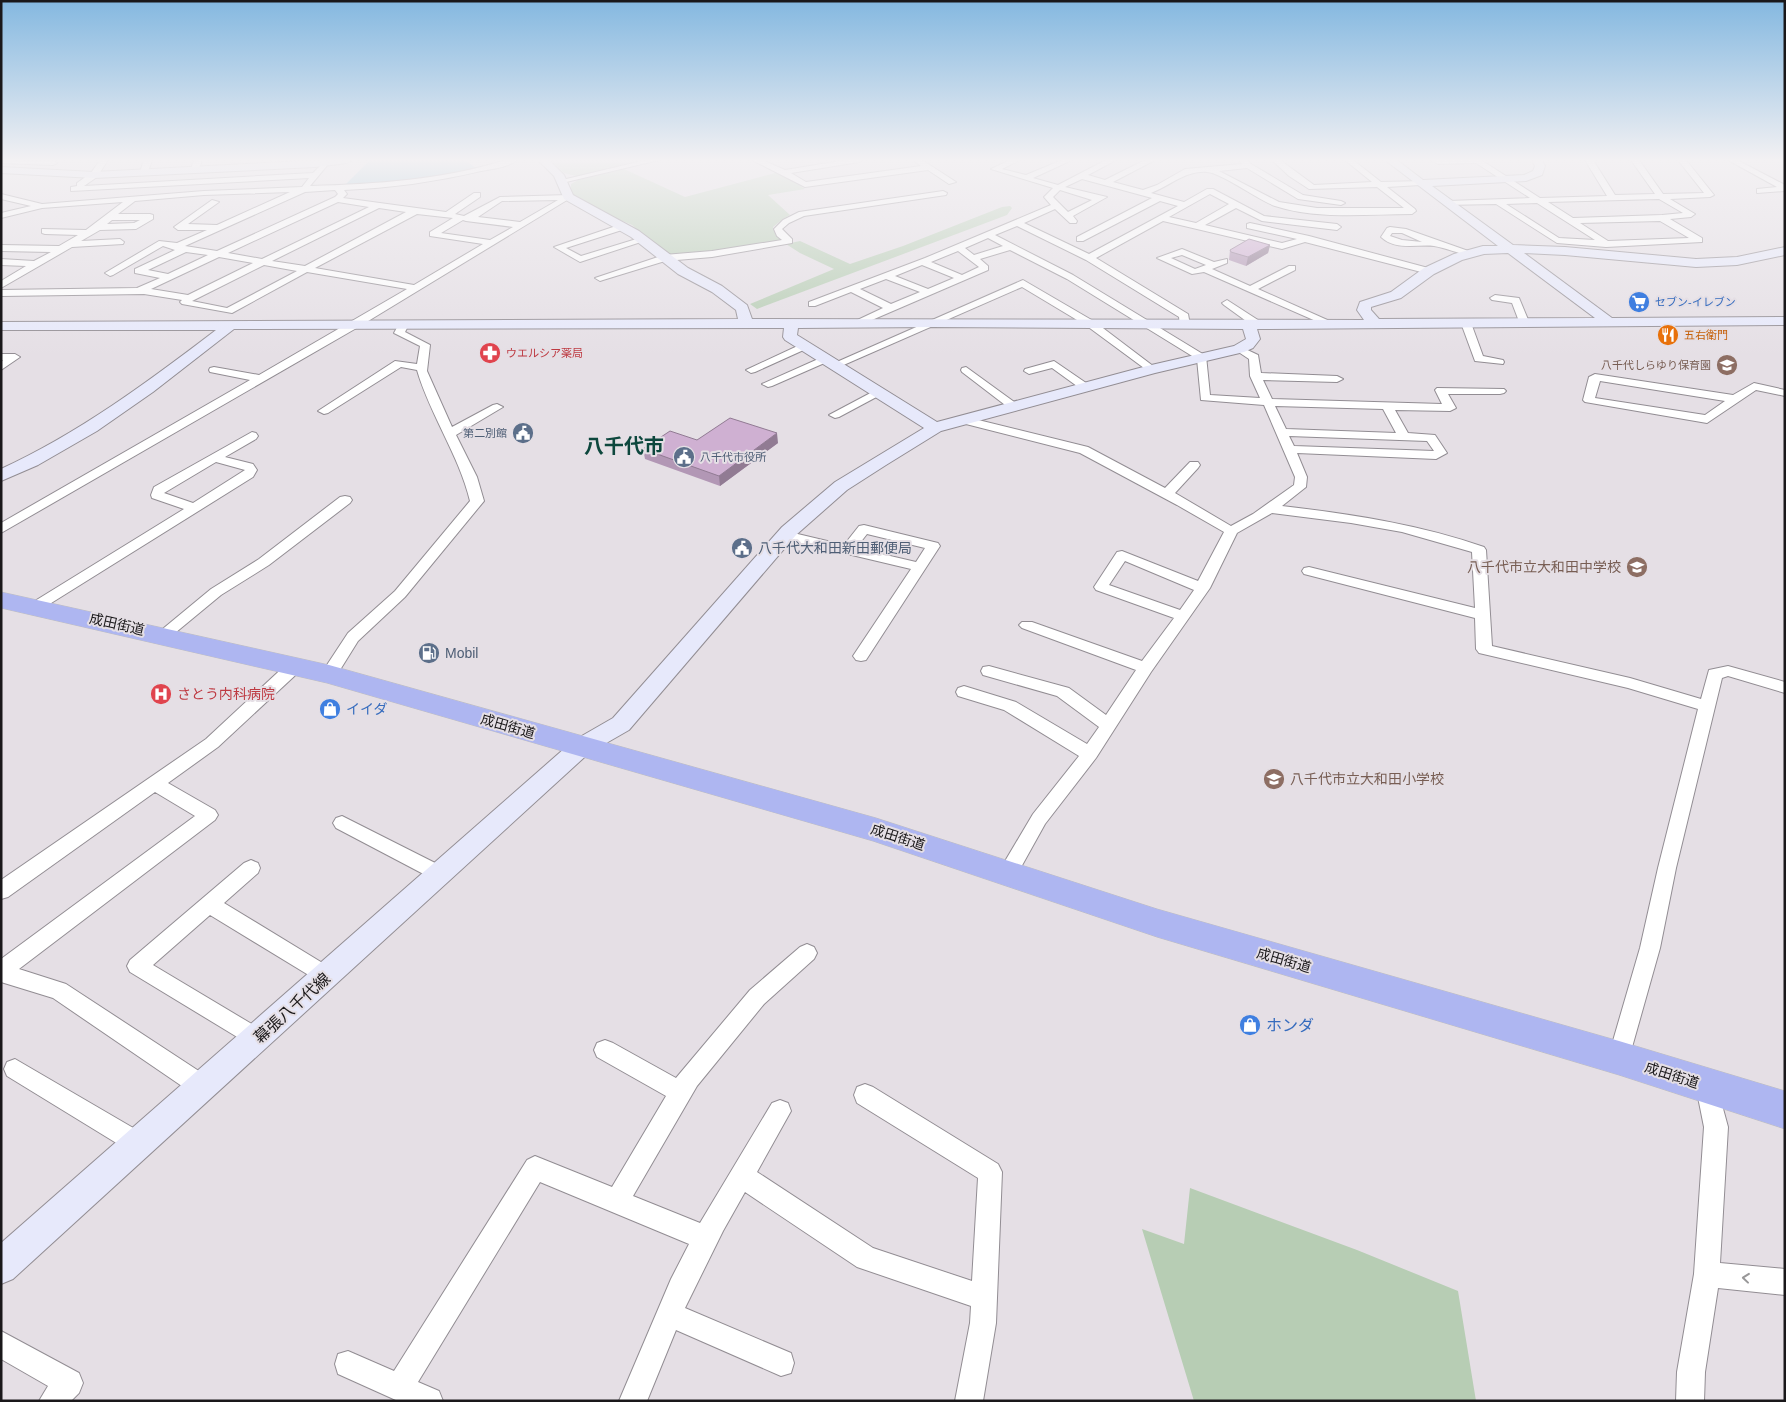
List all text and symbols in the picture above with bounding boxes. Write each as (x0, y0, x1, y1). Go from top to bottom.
supermarket icon: セブン-イレブン (1627, 290, 1651, 314)
place label: セブン-イレブン (1655, 296, 1736, 308)
restaurant icon: 五右衛門 (1656, 323, 1680, 347)
place label: 五右衛門 (1684, 329, 1728, 341)
pharmacy icon: ウエルシア薬局 (478, 341, 502, 365)
place label: ウエルシア薬局 (506, 347, 583, 359)
school or university icon: 八千代しらゆり保育園 (1715, 353, 1739, 377)
place label: 八千代しらゆり保育園 (1601, 359, 1711, 371)
public building icon: 第二別館 (511, 421, 535, 445)
place label: 第二別館 (463, 427, 507, 439)
district label: 八千代市 (584, 435, 664, 457)
public building icon: 八千代市役所 (672, 445, 696, 469)
place label: 八千代市役所 (700, 451, 767, 463)
public building icon: 八千代大和田新田郵便局 (730, 536, 754, 560)
place label: 八千代大和田新田郵便局 (758, 540, 912, 556)
school or university icon: 八千代市立大和田中学校 (1625, 555, 1649, 579)
place label: 八千代市立大和田中学校 (1467, 559, 1621, 575)
street label: 成田街道 (88, 610, 146, 638)
fuel station icon: Mobil (417, 641, 441, 665)
place label: Mobil (445, 645, 478, 661)
hospital icon: さとう内科病院 (149, 682, 173, 706)
place label: さとう内科病院 (177, 686, 275, 702)
shop icon: イイダ (318, 697, 342, 721)
place label: イイダ (346, 701, 387, 717)
street label: 成田街道 (479, 711, 537, 741)
school or university icon: 八千代市立大和田小学校 (1262, 767, 1286, 791)
place label: 八千代市立大和田小学校 (1290, 771, 1444, 787)
street label: 成田街道 (869, 821, 927, 853)
street label: 成田街道 (1255, 945, 1313, 975)
street label: 幕張八千代線 (251, 970, 333, 1046)
shop icon: ホンダ (1238, 1013, 1262, 1037)
place label: ホンダ (1266, 1017, 1314, 1034)
street label: 成田街道 (1643, 1059, 1701, 1091)
one-way arrow (1742, 1273, 1750, 1284)

